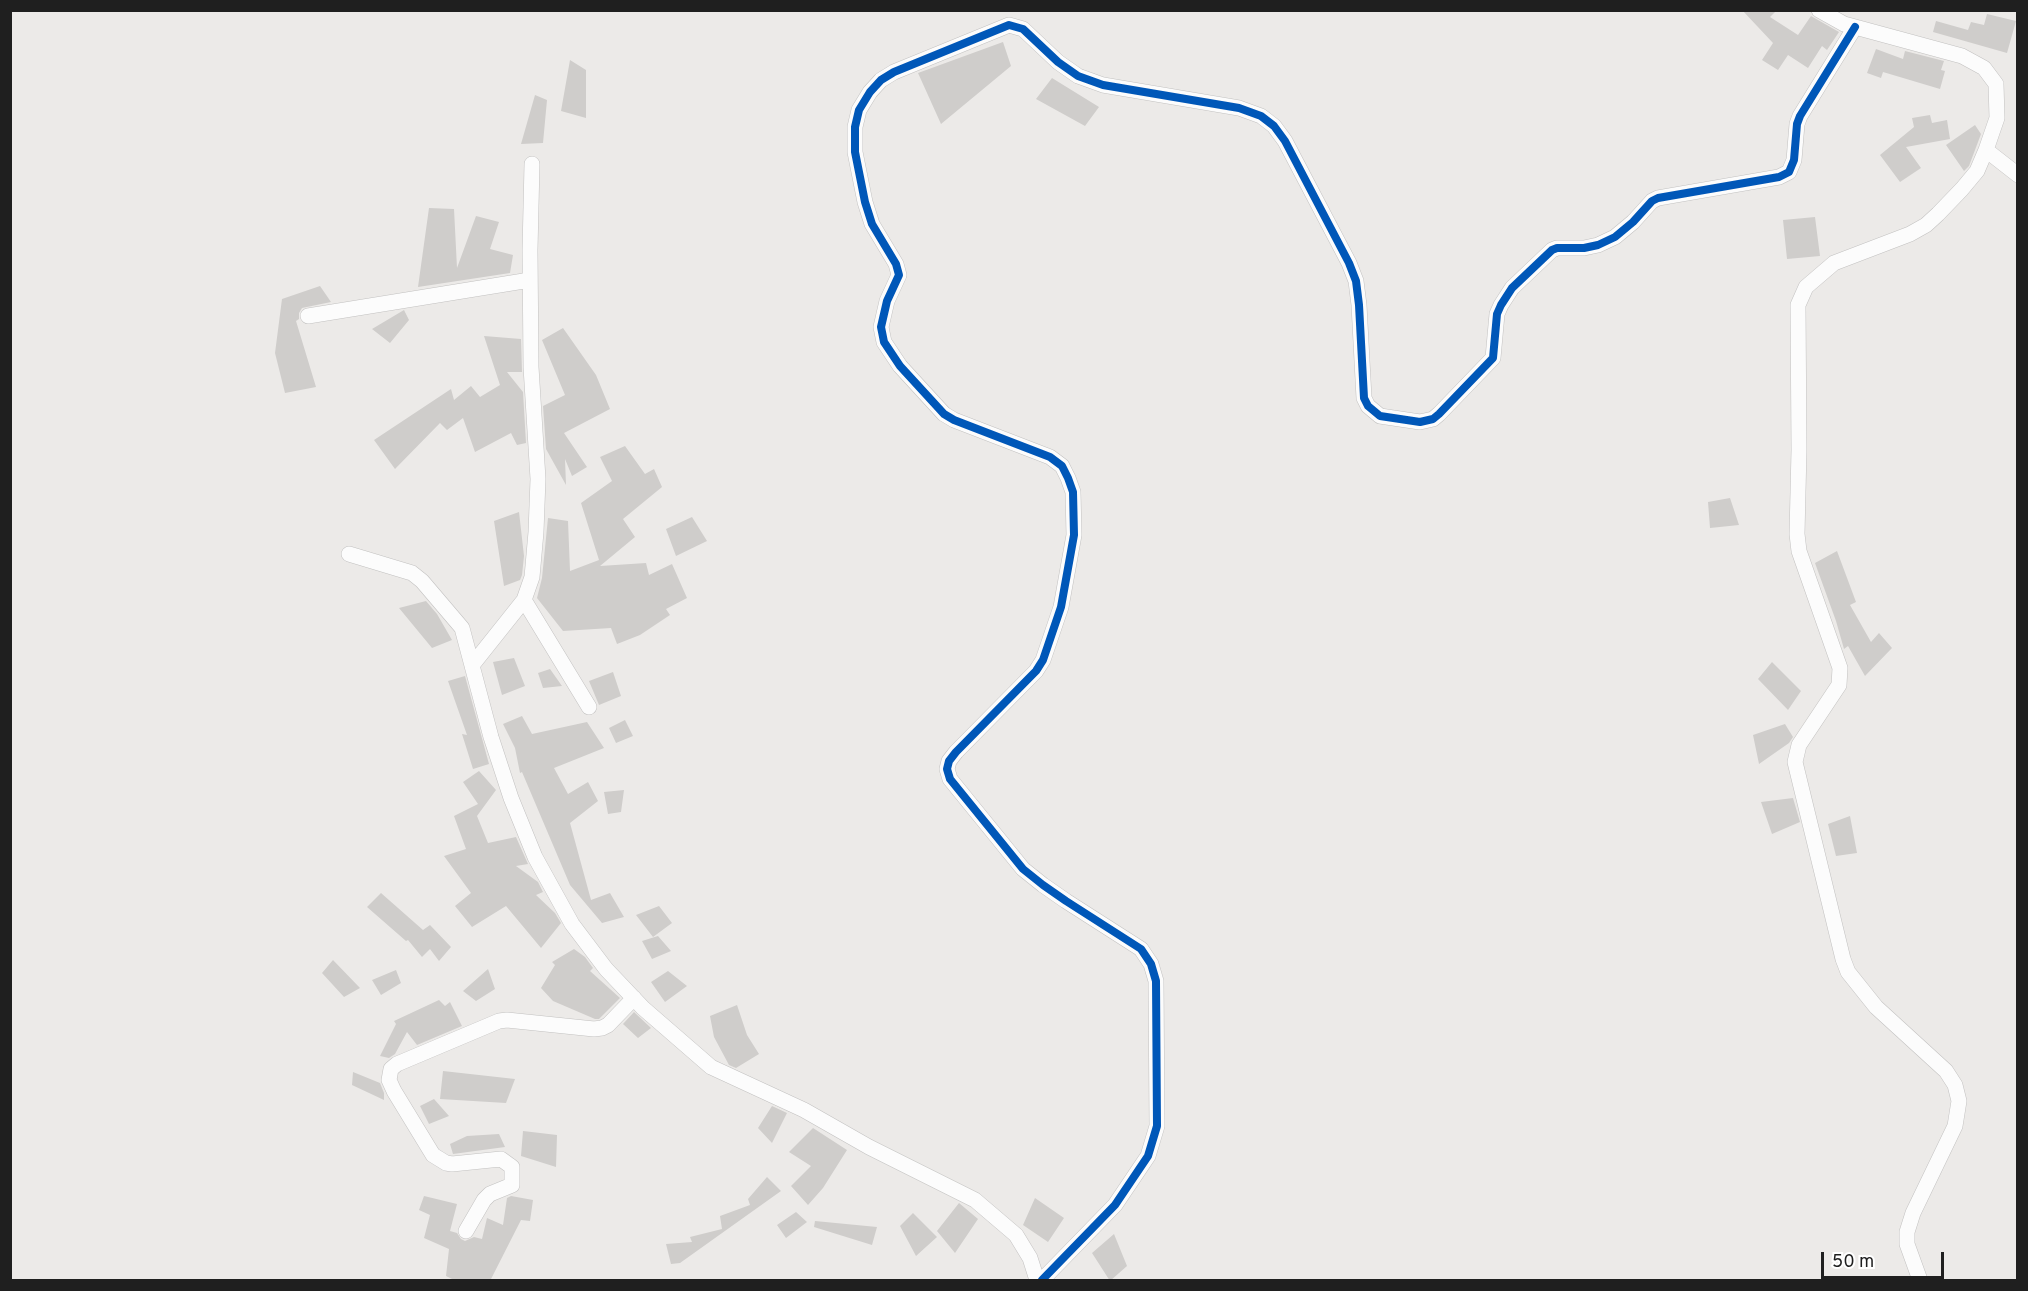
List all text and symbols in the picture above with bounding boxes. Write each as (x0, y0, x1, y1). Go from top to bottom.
scale bar (1824, 1240, 1947, 1278)
text: 50 m (1832, 1251, 1874, 1274)

